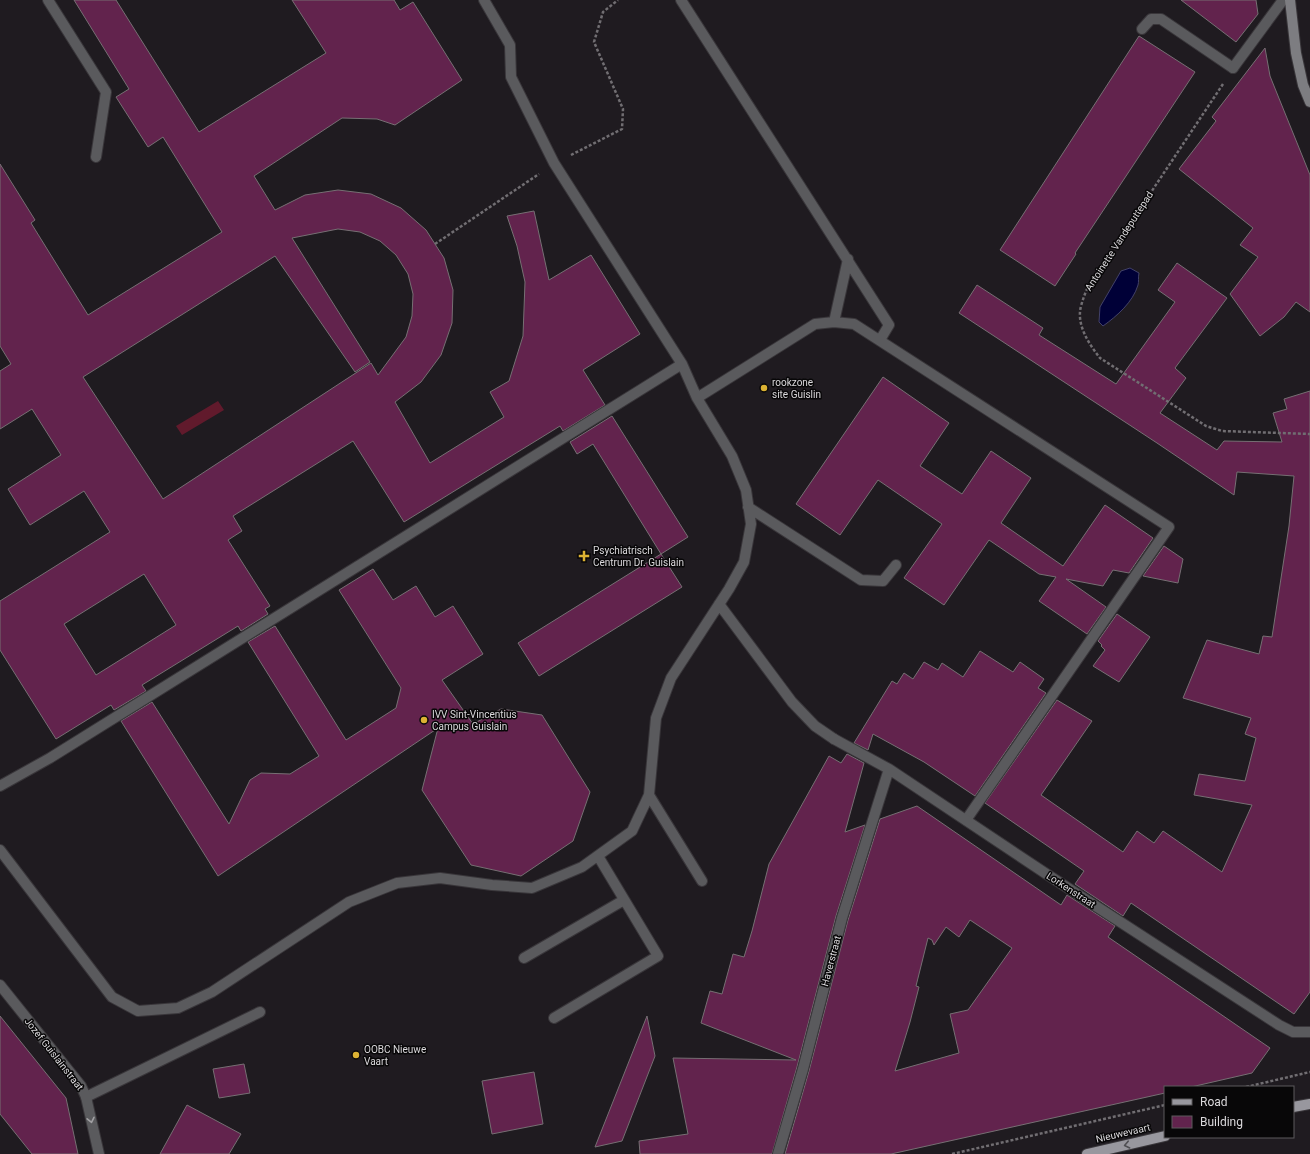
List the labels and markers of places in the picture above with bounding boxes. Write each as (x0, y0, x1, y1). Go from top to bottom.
place label: rookzone site Guislin (772, 377, 821, 400)
marker: rookzone site Guislin (759, 383, 769, 393)
place label: Psychiatrisch Centrum Dr. Guislain (593, 545, 684, 568)
marker: Psychiatrisch Centrum Dr. Guislain (578, 550, 590, 562)
place label: IVV Sint-Vincentius Campus Guislain (432, 709, 517, 732)
marker: IVV Sint-Vincentius Campus Guislain (419, 715, 429, 725)
place label: OOBC Nieuwe Vaart (364, 1044, 426, 1067)
marker: OOBC Nieuwe Vaart (351, 1050, 361, 1060)

